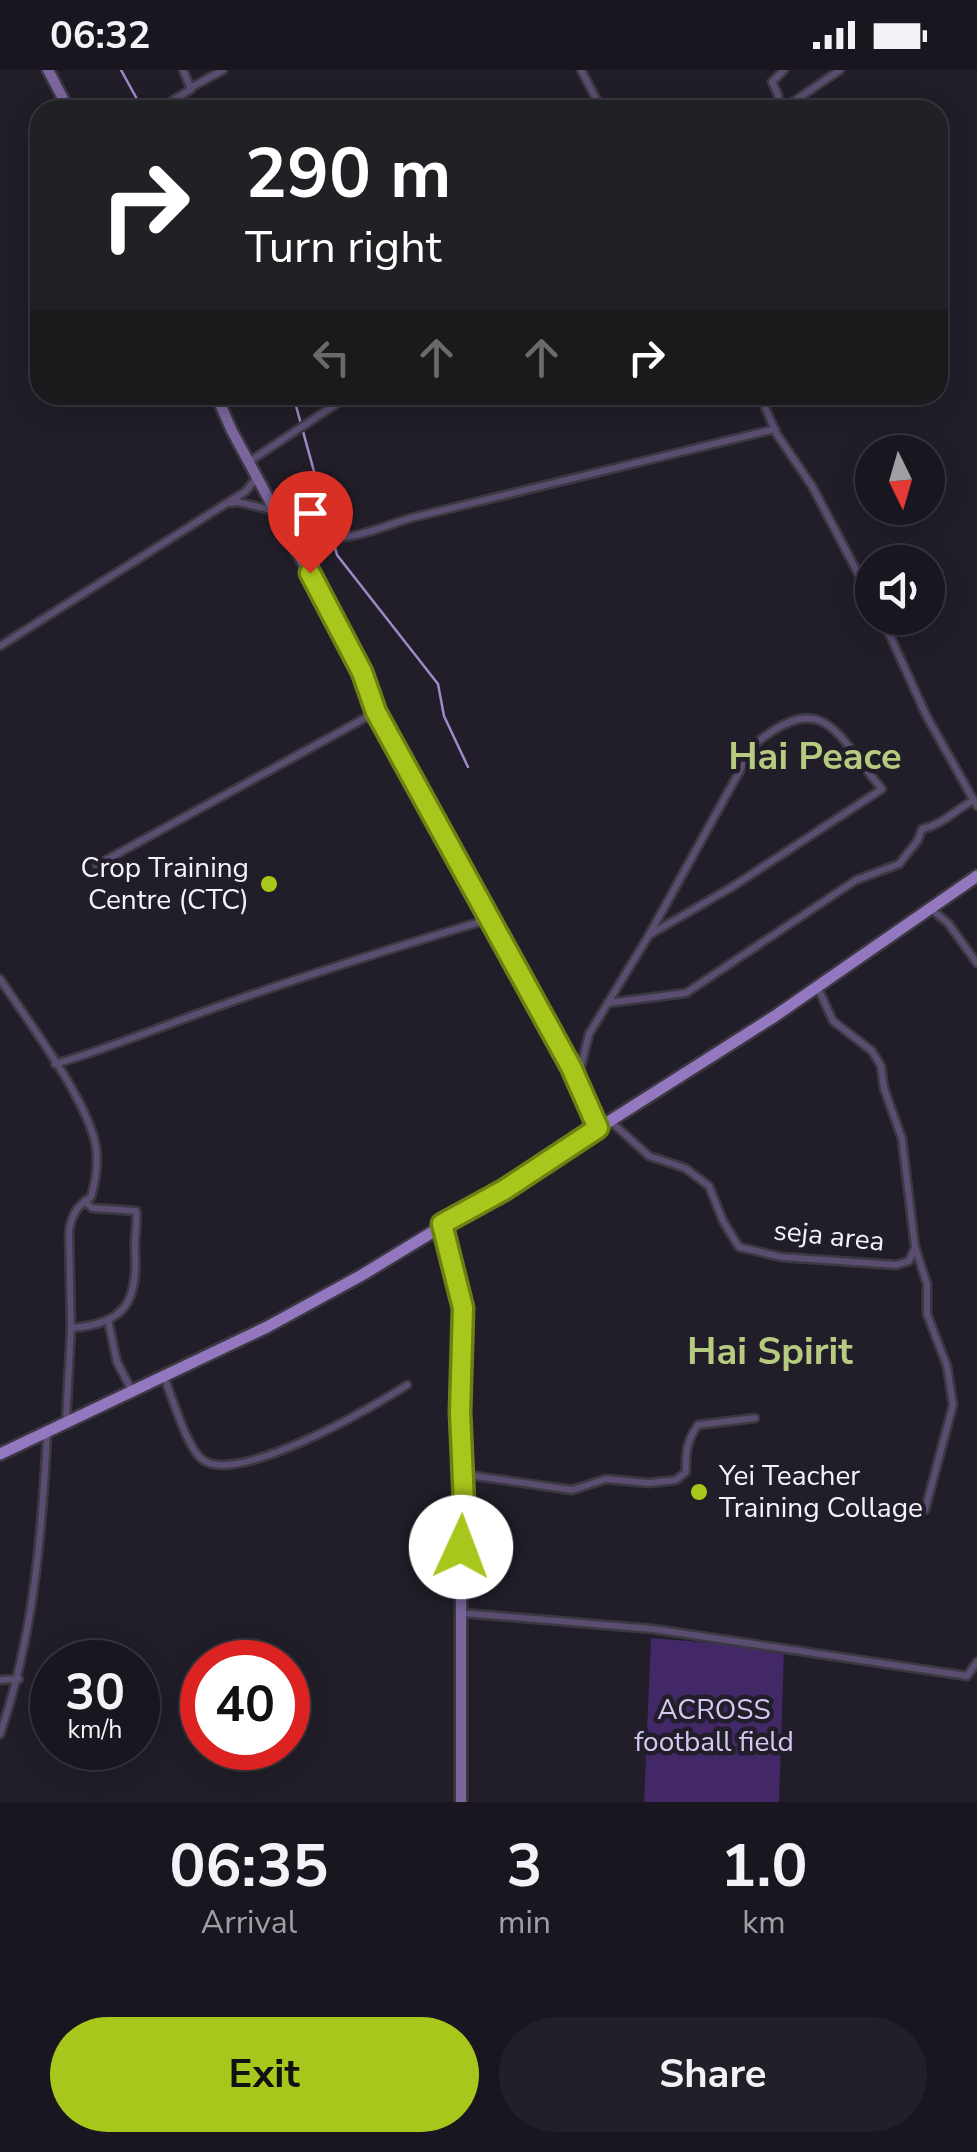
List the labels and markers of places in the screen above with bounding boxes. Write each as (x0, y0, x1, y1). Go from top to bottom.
pin (268, 471, 353, 574)
place label: Crop Training Centre (CTC) (81, 849, 249, 919)
marker: Crop Training Centre (CTC) (258, 873, 280, 895)
place label: Yei Teacher Training Collage (718, 1457, 923, 1527)
marker: Yei Teacher Training Collage (688, 1481, 710, 1503)

